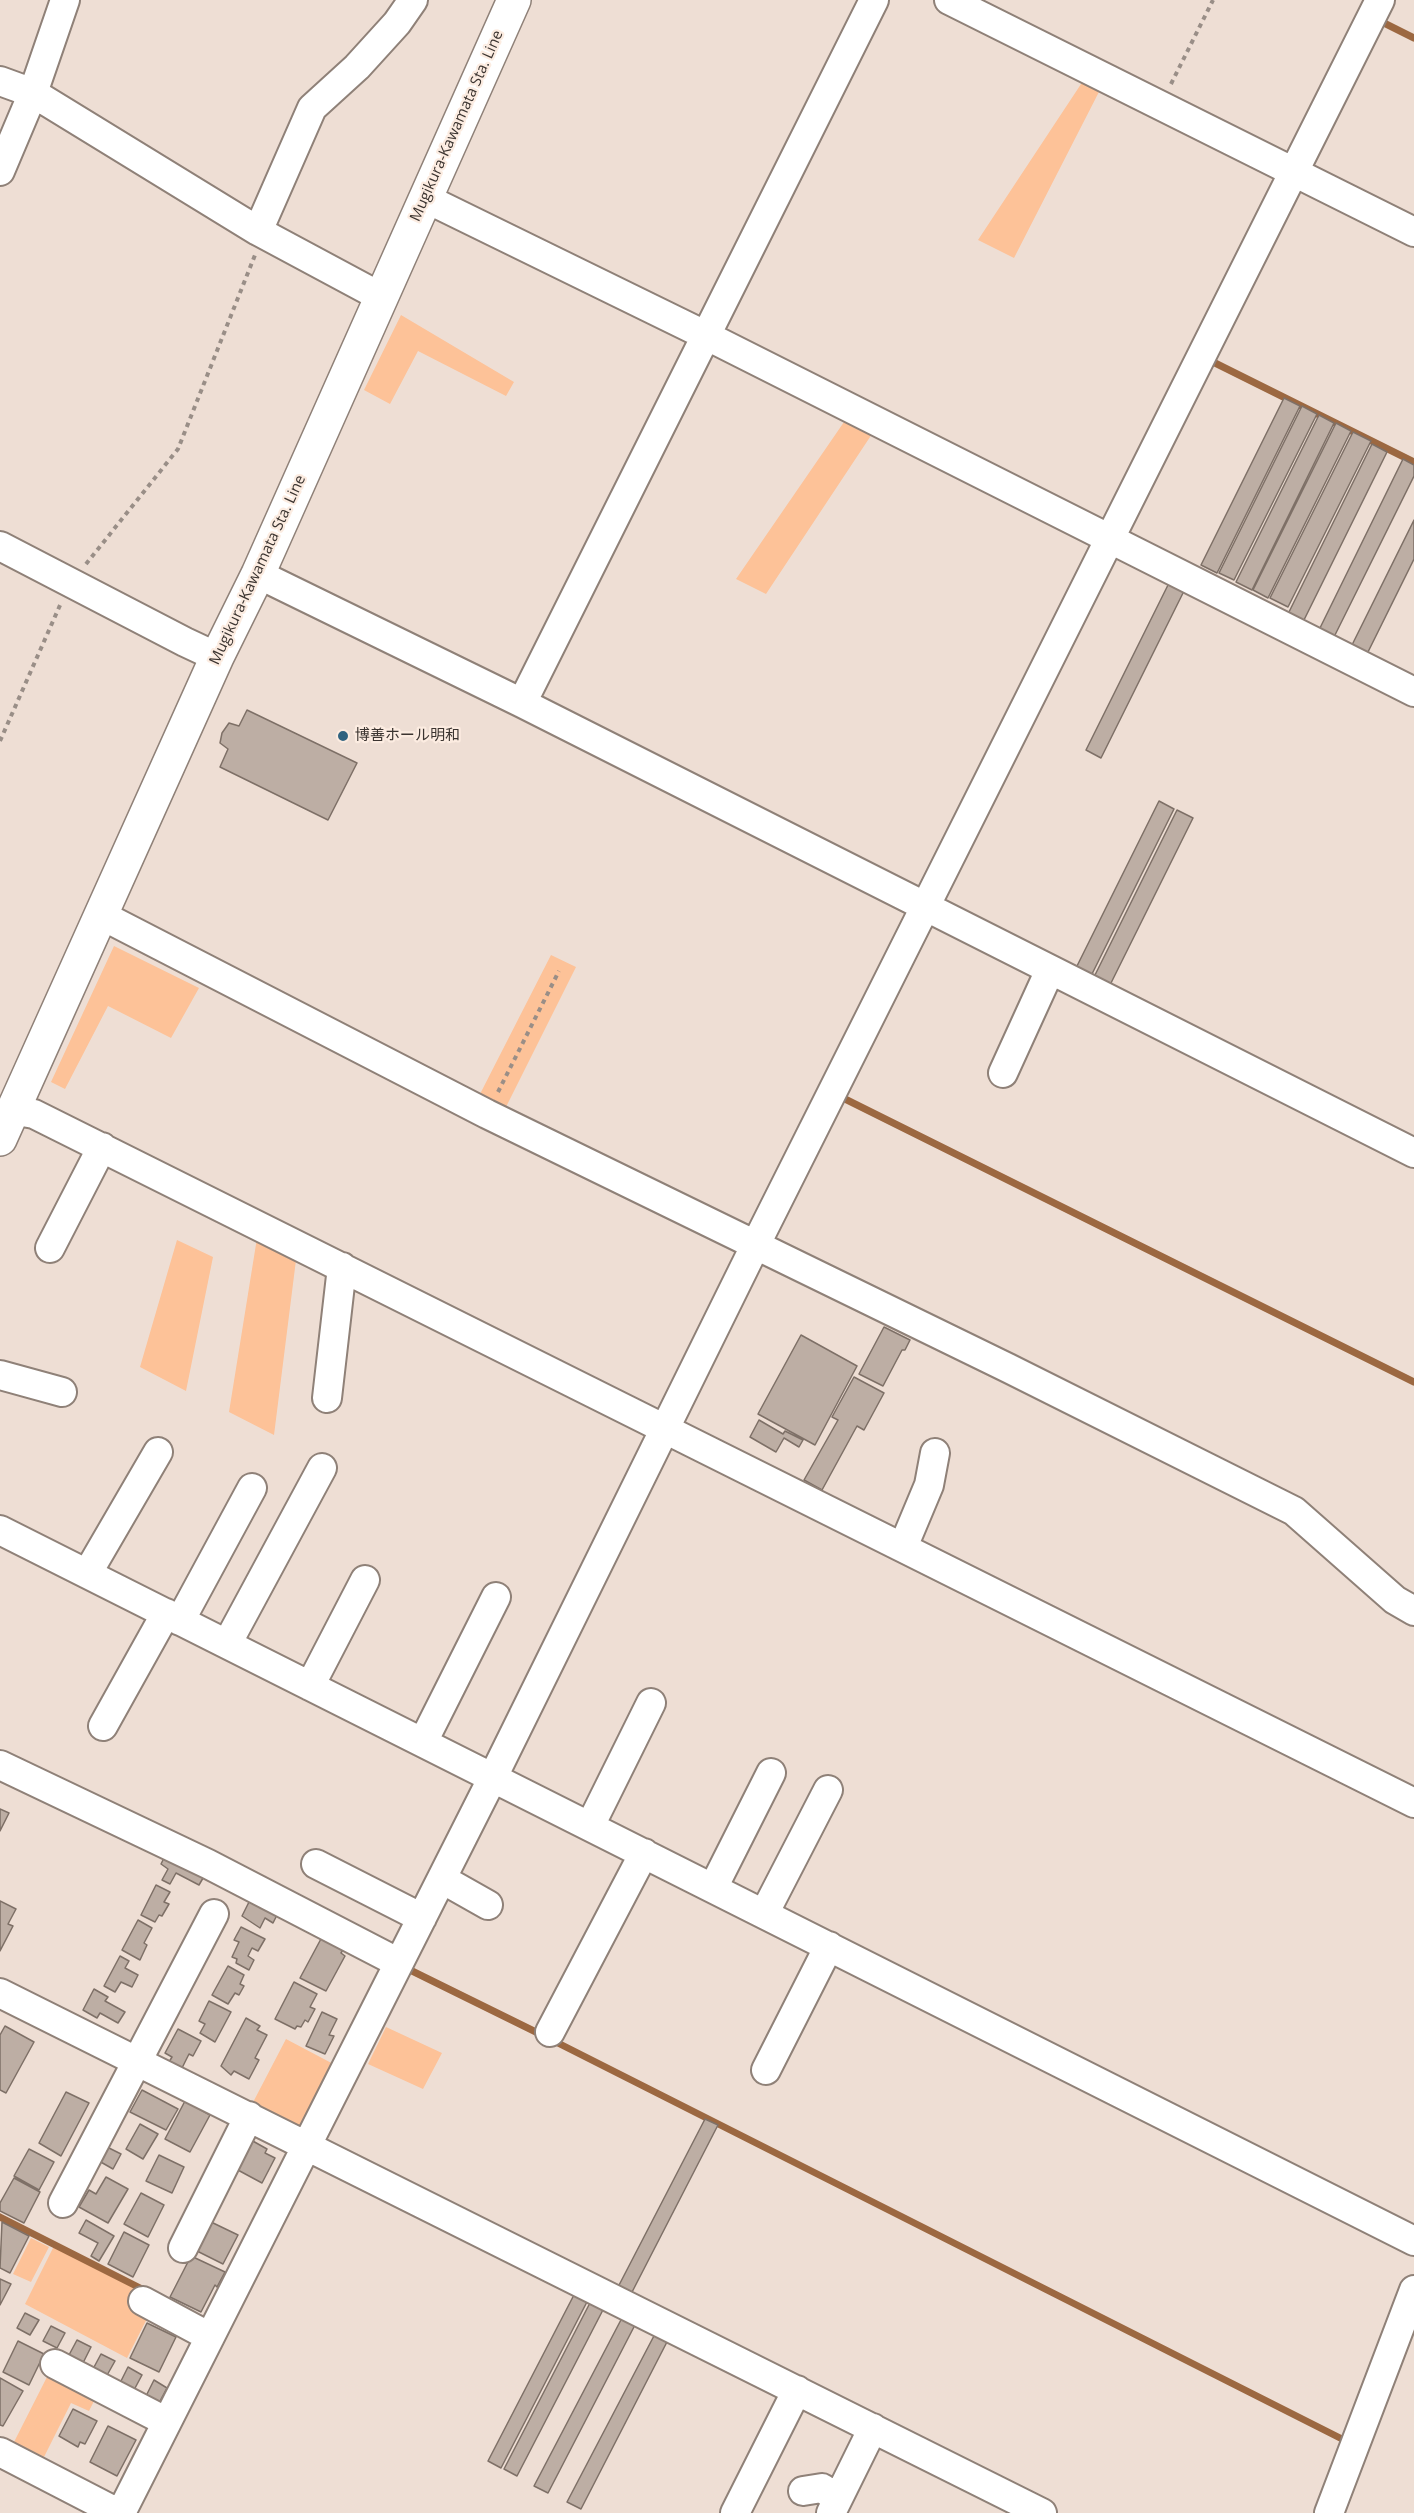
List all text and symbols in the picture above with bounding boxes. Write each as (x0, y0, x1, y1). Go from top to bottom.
street label: Mugikura-Kawamata Sta. Line (407, 28, 507, 224)
street label: Mugikura-Kawamata Sta. Line (206, 472, 310, 668)
place label: 博善ホール明和 (355, 727, 460, 745)
marker: 博善ホール明和 (336, 729, 350, 743)

